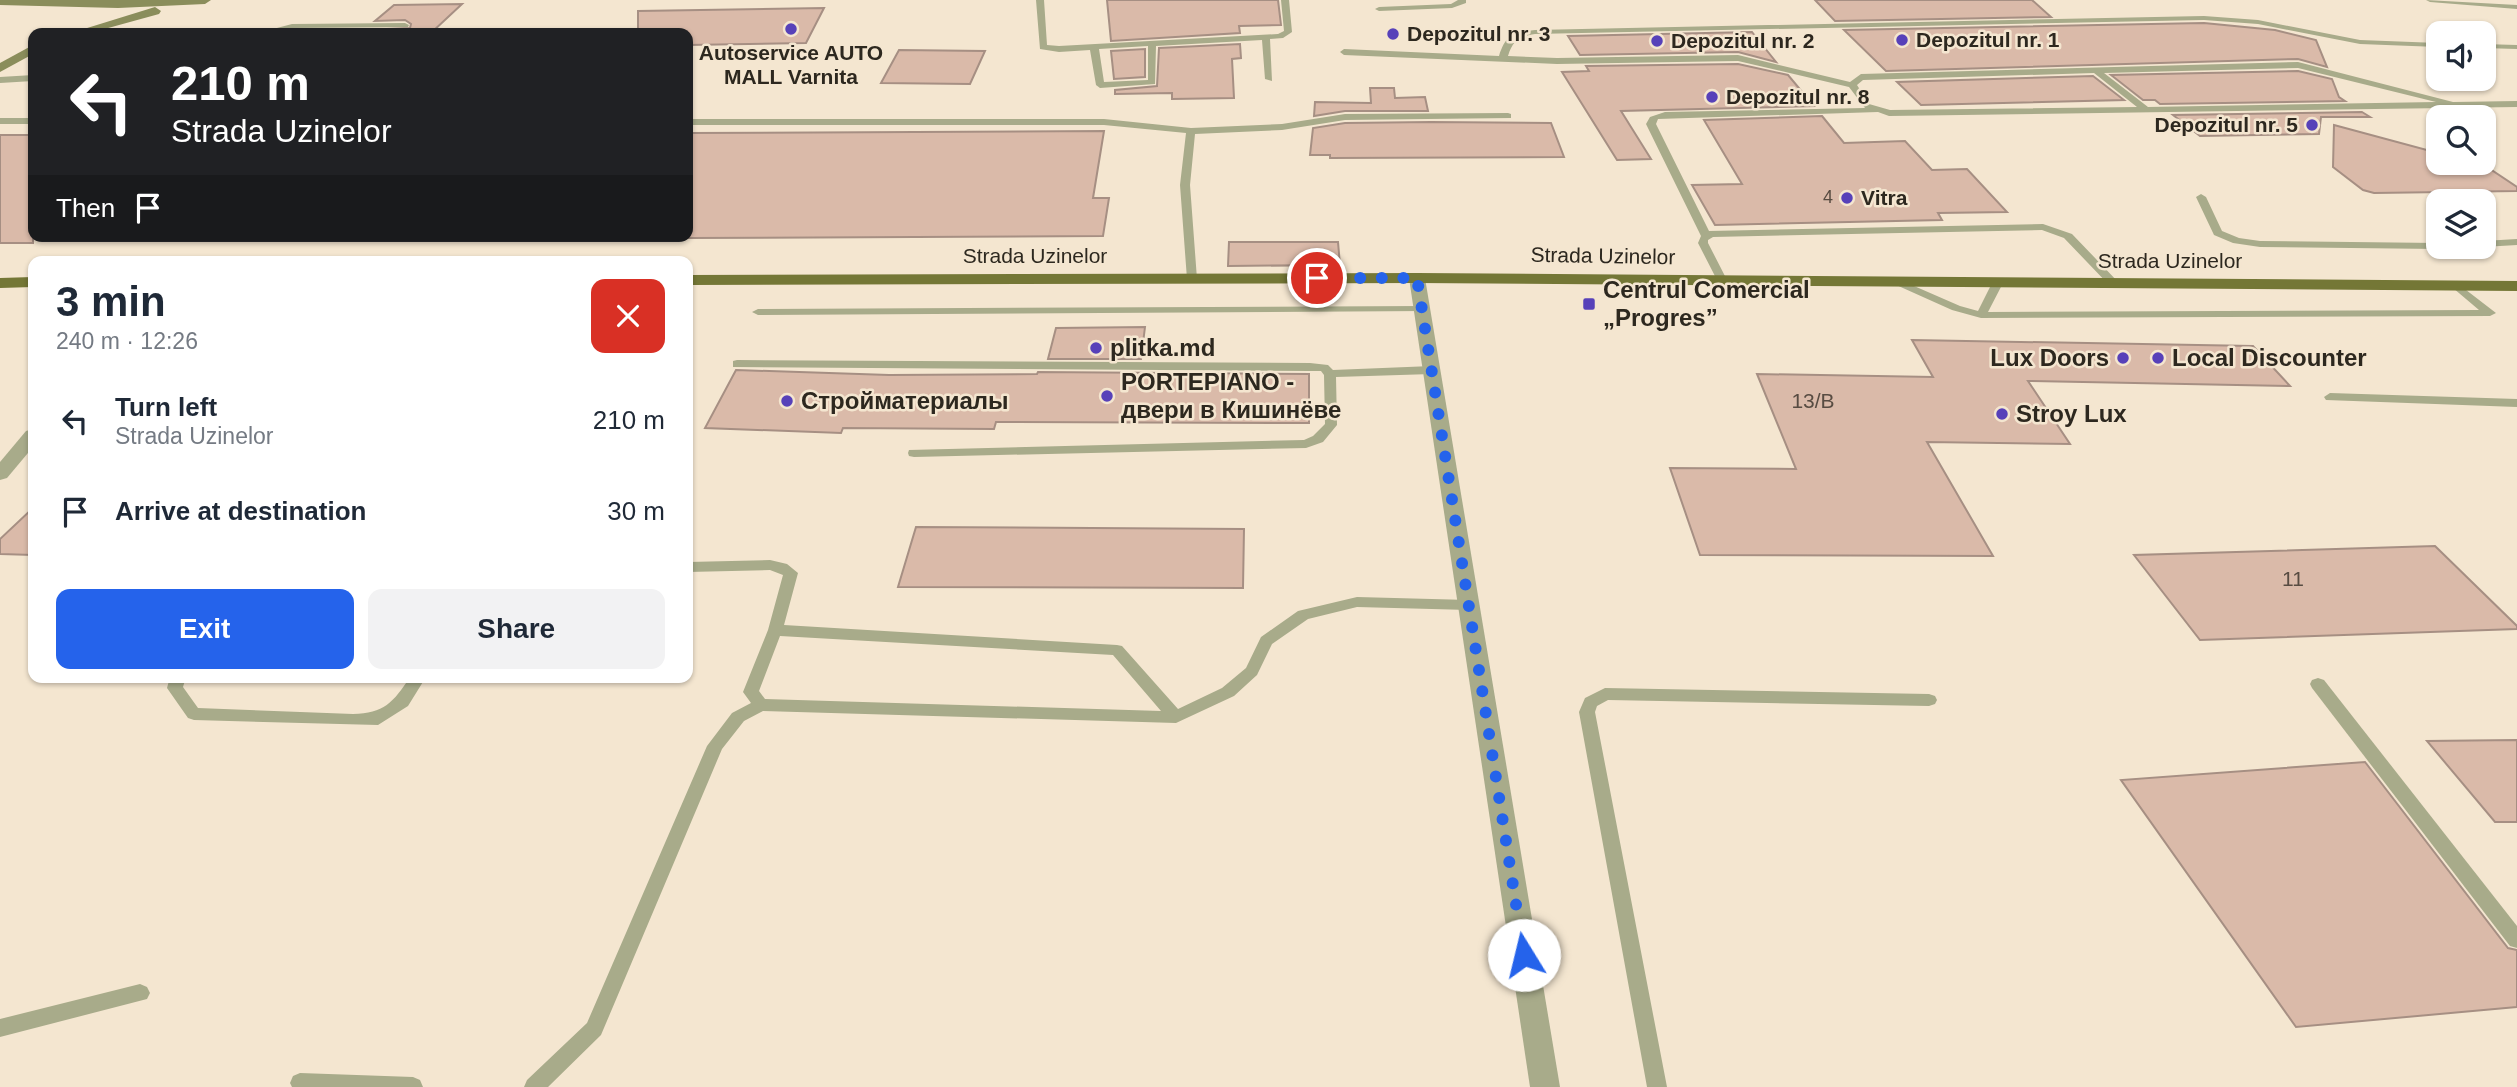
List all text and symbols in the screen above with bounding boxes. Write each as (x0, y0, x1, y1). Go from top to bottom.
marker: Autoservice AUTO MALL Varnita (783, 21, 799, 37)
map controls (2426, 21, 2496, 259)
button: sound (2426, 21, 2496, 91)
place label: Depozitul nr. 3 (1407, 22, 1551, 45)
marker: Depozitul nr. 3 (1385, 26, 1401, 42)
place label: Depozitul nr. 1 (1916, 28, 2060, 51)
place label: Depozitul nr. 2 (1671, 29, 1815, 52)
marker: Depozitul nr. 1 (1894, 32, 1910, 48)
marker: Depozitul nr. 2 (1649, 33, 1665, 49)
place label: Autoservice AUTO MALL Varnita (699, 41, 883, 88)
icon: left (56, 56, 147, 147)
text: 210 m (171, 56, 310, 110)
place label: Depozitul nr. 8 (1726, 85, 1870, 108)
marker: Depozitul nr. 8 (1704, 89, 1720, 105)
button: search (2426, 105, 2496, 175)
text: Strada Uzinelor (171, 113, 392, 149)
place label: Depozitul nr. 5 (2154, 113, 2298, 136)
marker: Depozitul nr. 5 (2304, 117, 2320, 133)
place label: Vitra (1861, 186, 1908, 209)
house number: 4 (1823, 187, 1833, 207)
icon: arrive (129, 189, 167, 227)
button: layers (2426, 189, 2496, 259)
marker: Vitra (1839, 190, 1855, 206)
text: Then (56, 193, 115, 223)
street label: Strada Uzinelor (1530, 243, 1676, 268)
street label: Strada Uzinelor (963, 244, 1107, 267)
pin (1287, 248, 1347, 308)
street label: Strada Uzinelor (2098, 249, 2242, 272)
icon: arrive (1298, 259, 1336, 297)
place label: Centrul Comercial „Progres” (1603, 276, 1810, 331)
text: 3 min (56, 278, 166, 325)
button: close (591, 279, 665, 353)
marker: Centrul Comercial „Progres” (1581, 296, 1597, 312)
text: 240 m · 12:26 (56, 328, 198, 354)
place label: plitka.md (1110, 334, 1215, 361)
marker: plitka.md (1088, 340, 1104, 356)
place label: Lux Doors (1990, 344, 2109, 371)
place label: Local Discounter (2172, 344, 2367, 371)
marker: Lux Doors (2115, 350, 2131, 366)
marker: Local Discounter (2150, 350, 2166, 366)
place label: PORTEPIANO - двери в Кишинёве (1121, 368, 1341, 423)
place label: Стройматериалы (801, 387, 1009, 414)
marker: PORTEPIANO - двери в Кишинёве (1099, 388, 1115, 404)
house number: 13/B (1791, 389, 1835, 412)
text: Turn left (115, 392, 217, 422)
marker: Стройматериалы (779, 393, 795, 409)
place label: Stroy Lux (2016, 400, 2127, 427)
icon: left (56, 402, 94, 440)
text: 210 m (593, 405, 665, 435)
marker: Stroy Lux (1994, 406, 2010, 422)
text: Strada Uzinelor (115, 423, 274, 449)
icon: arrive (56, 493, 94, 531)
text: Arrive at destination (115, 496, 366, 526)
text: 30 m (607, 496, 665, 526)
house number: 11 (2282, 567, 2304, 590)
button: Exit (56, 589, 354, 669)
button: Share (368, 589, 665, 669)
position arrow (1487, 918, 1561, 992)

